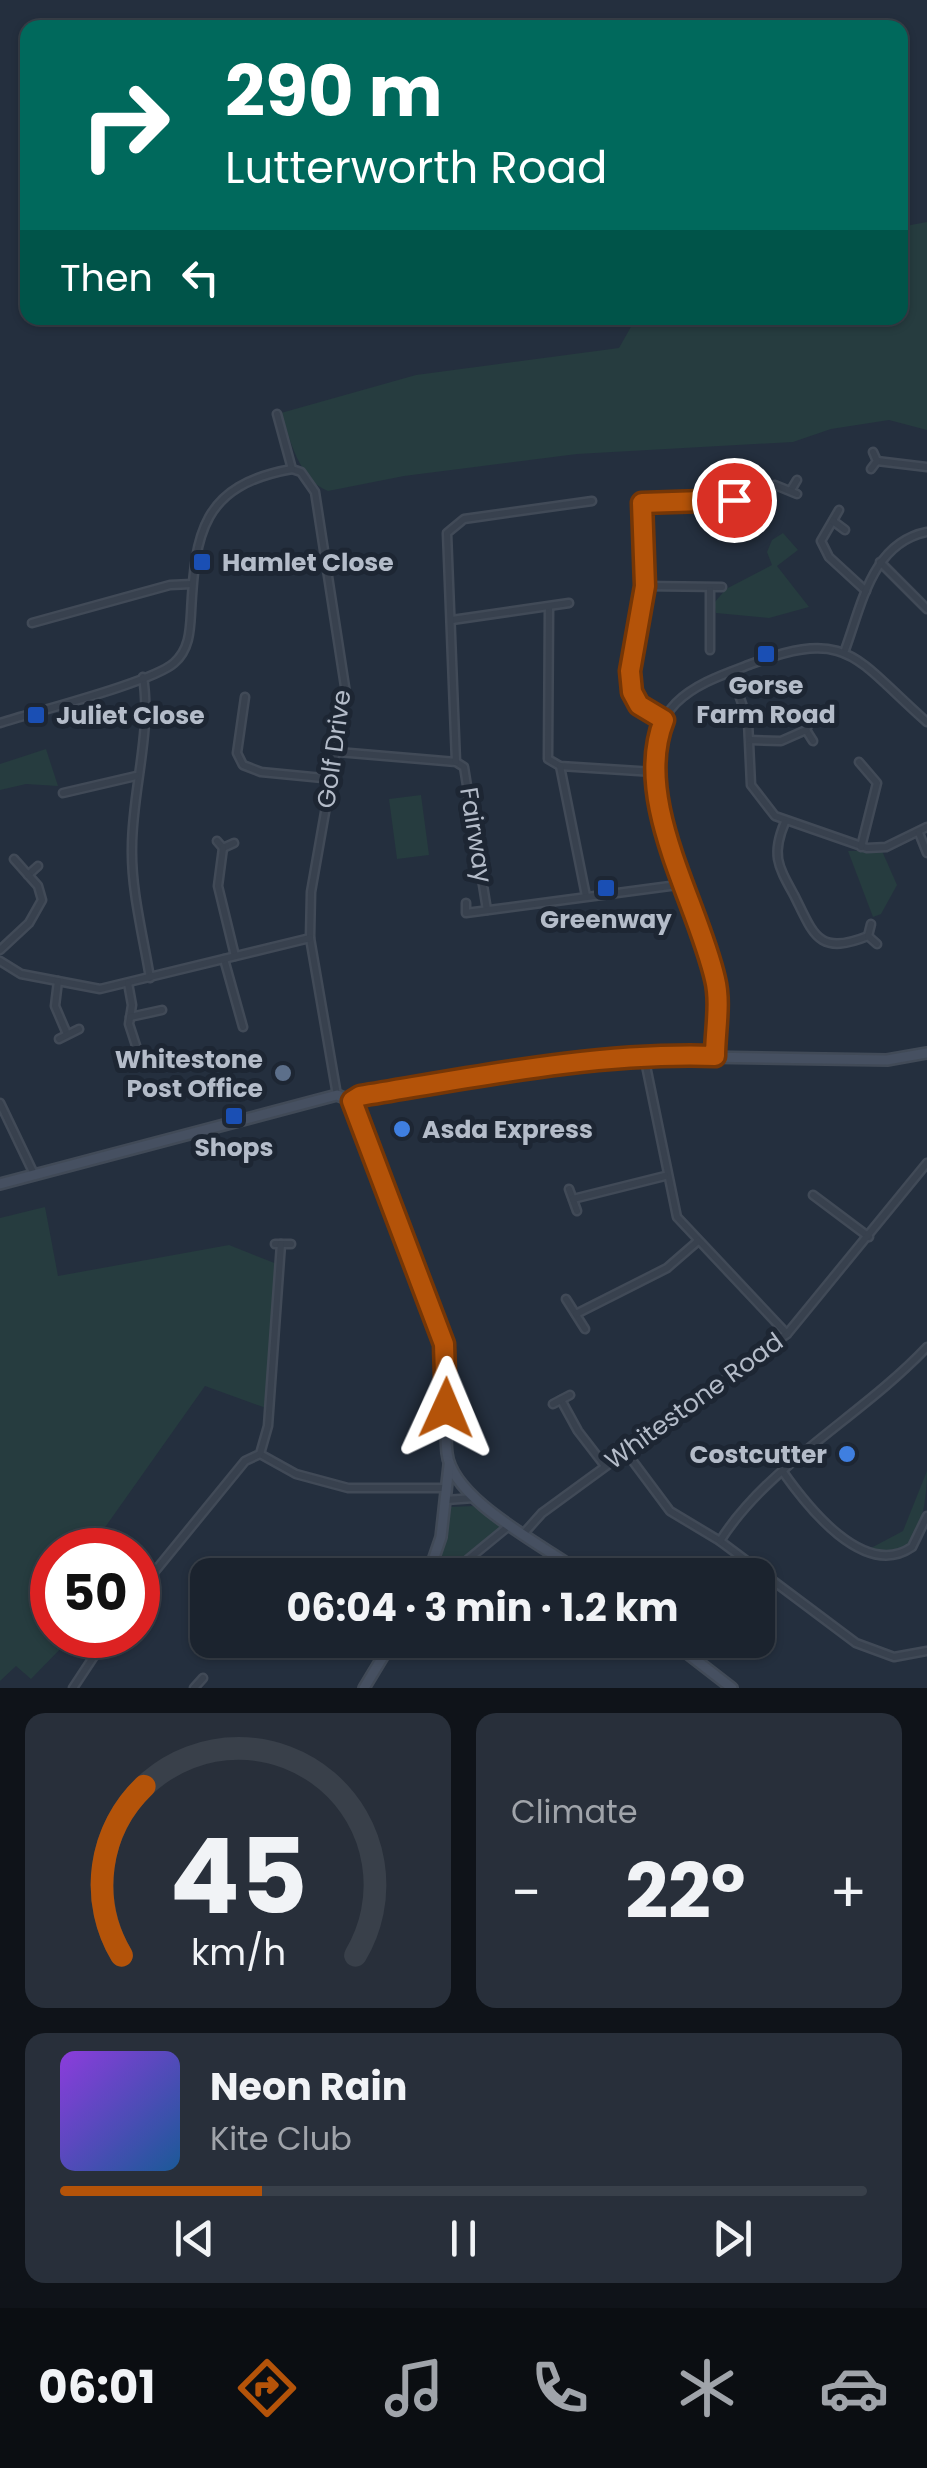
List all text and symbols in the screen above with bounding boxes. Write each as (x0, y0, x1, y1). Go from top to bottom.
text: 290 m (225, 42, 443, 141)
icon: right (60, 60, 190, 190)
text: Lutterworth Road (225, 136, 607, 199)
icon: left (173, 250, 228, 305)
text: Then (60, 251, 153, 304)
pin (692, 458, 777, 543)
icon: arrive (707, 473, 762, 528)
place label: Hamlet Close (222, 545, 394, 580)
marker: Hamlet Close (191, 551, 213, 573)
marker: Gorse Farm Road (755, 643, 777, 665)
place label: Gorse Farm Road (696, 668, 836, 732)
street label: Golf Drive (308, 688, 360, 810)
place label: Juliet Close (56, 698, 205, 733)
marker: Juliet Close (25, 704, 47, 726)
street label: Fairway (451, 785, 501, 885)
marker: Greenway (595, 877, 617, 899)
place label: Greenway (540, 902, 672, 937)
place label: Whitestone Post Office (115, 1042, 263, 1106)
marker: Whitestone Post Office (272, 1062, 294, 1084)
marker: Shops (223, 1105, 245, 1127)
place label: Asda Express (422, 1112, 593, 1147)
marker: Asda Express (391, 1118, 413, 1140)
place label: Shops (194, 1130, 274, 1165)
street label: Whitestone Road (598, 1324, 790, 1478)
position arrow (394, 1356, 498, 1460)
place label: Costcutter (690, 1437, 827, 1472)
marker: Costcutter (836, 1443, 858, 1465)
speed limit sign: 50 (30, 1528, 160, 1658)
text: 06:04 · 3 min · 1.2 km (287, 1581, 678, 1634)
text: Climate (511, 1789, 638, 1834)
text: 45 (169, 1804, 307, 1949)
text: 22° (625, 1839, 746, 1944)
text: − (511, 1854, 541, 1931)
text: + (829, 1854, 867, 1931)
text: km/h (190, 1927, 286, 1978)
text: Neon Rain (210, 2060, 407, 2113)
text: Kite Club (210, 2116, 352, 2161)
icon: previous (167, 2211, 222, 2266)
icon: pause (436, 2211, 491, 2266)
icon: next (705, 2211, 760, 2266)
icon: directions (232, 2353, 302, 2423)
icon: music (379, 2353, 449, 2423)
icon: phone (525, 2353, 595, 2423)
icon: climate (672, 2353, 742, 2423)
icon: car (819, 2353, 889, 2423)
text: 06:01 (38, 2356, 155, 2419)

